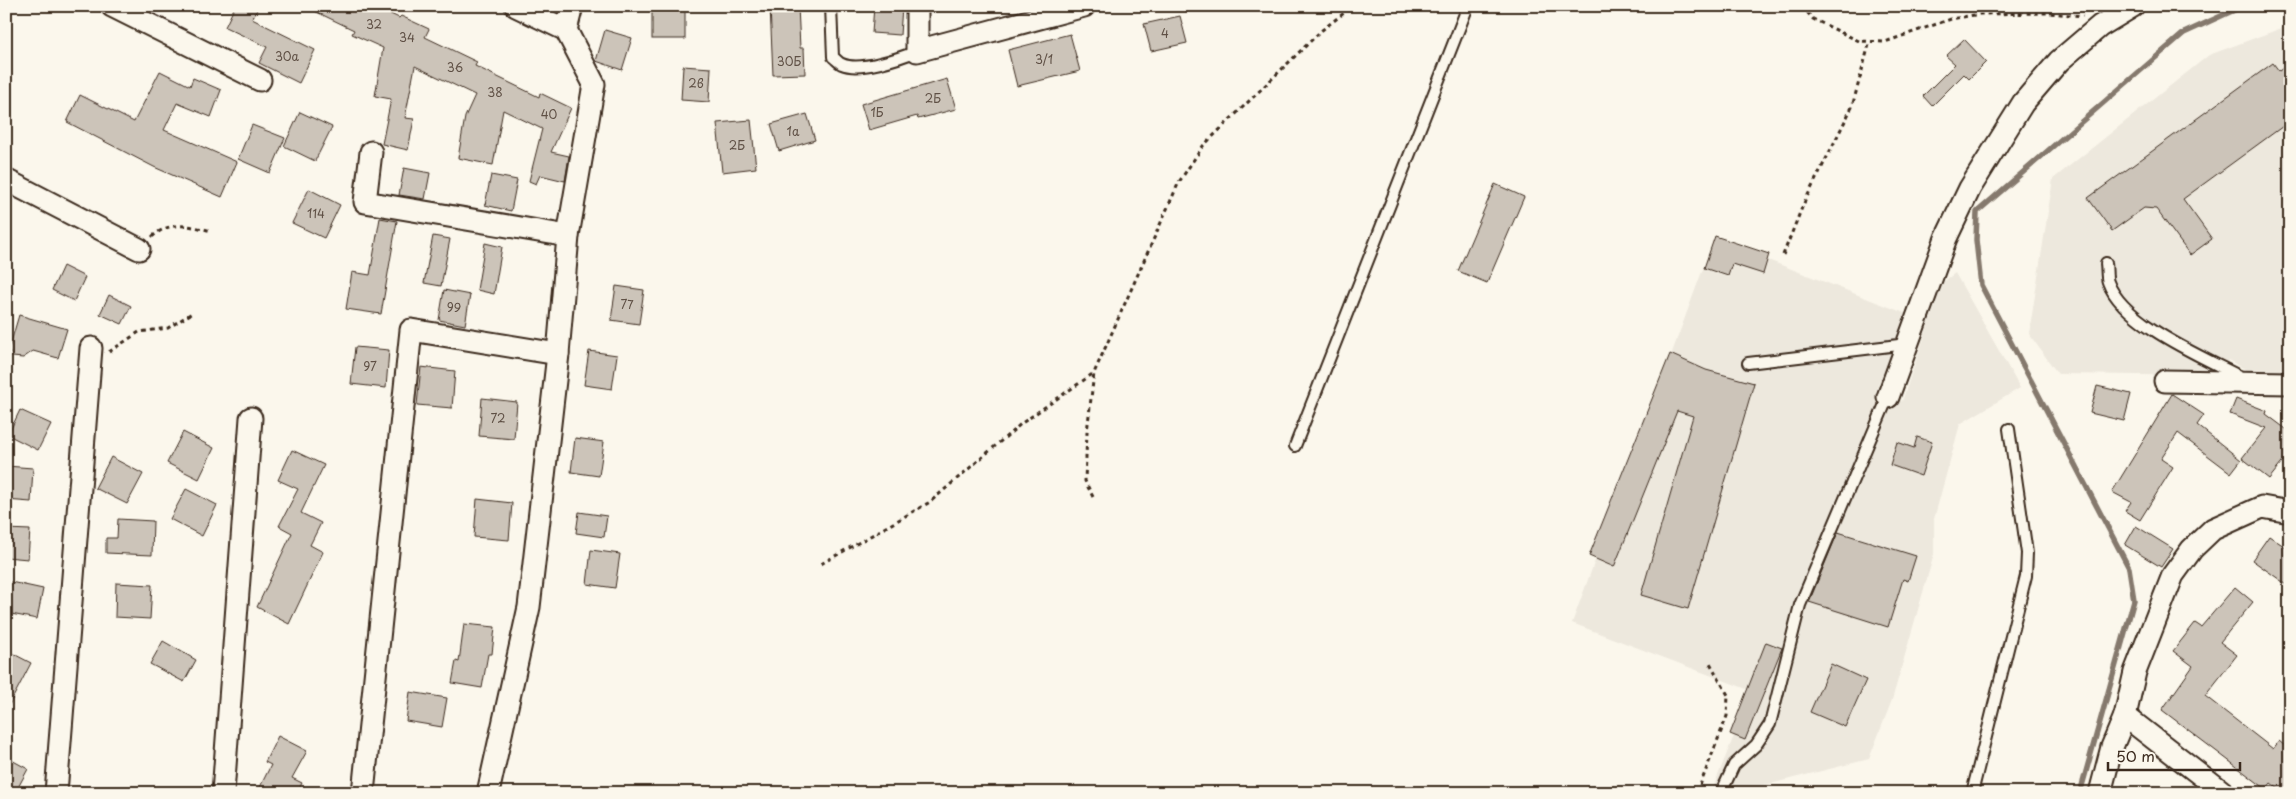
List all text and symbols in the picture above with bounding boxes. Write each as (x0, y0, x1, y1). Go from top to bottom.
house number: 32 (366, 15, 382, 33)
house number: 4 (1161, 24, 1169, 42)
house number: 34 (399, 28, 415, 46)
house number: 30а (275, 47, 300, 65)
house number: 3/1 (1035, 50, 1053, 68)
house number: 30Б (777, 52, 801, 70)
house number: 36 (447, 58, 463, 76)
house number: 2в (688, 74, 704, 92)
house number: 38 (487, 83, 503, 101)
house number: 2Б (925, 89, 941, 107)
house number: 1Б (870, 103, 884, 121)
house number: 40 (541, 105, 558, 123)
house number: 1а (787, 122, 800, 140)
house number: 2Б (729, 136, 745, 154)
house number: 114 (307, 204, 325, 222)
house number: 77 (620, 295, 634, 313)
house number: 99 (447, 298, 461, 316)
house number: 97 (363, 357, 377, 375)
house number: 72 (490, 409, 506, 427)
scale bar (2108, 739, 2241, 771)
text: 50 m (2116, 744, 2155, 767)

